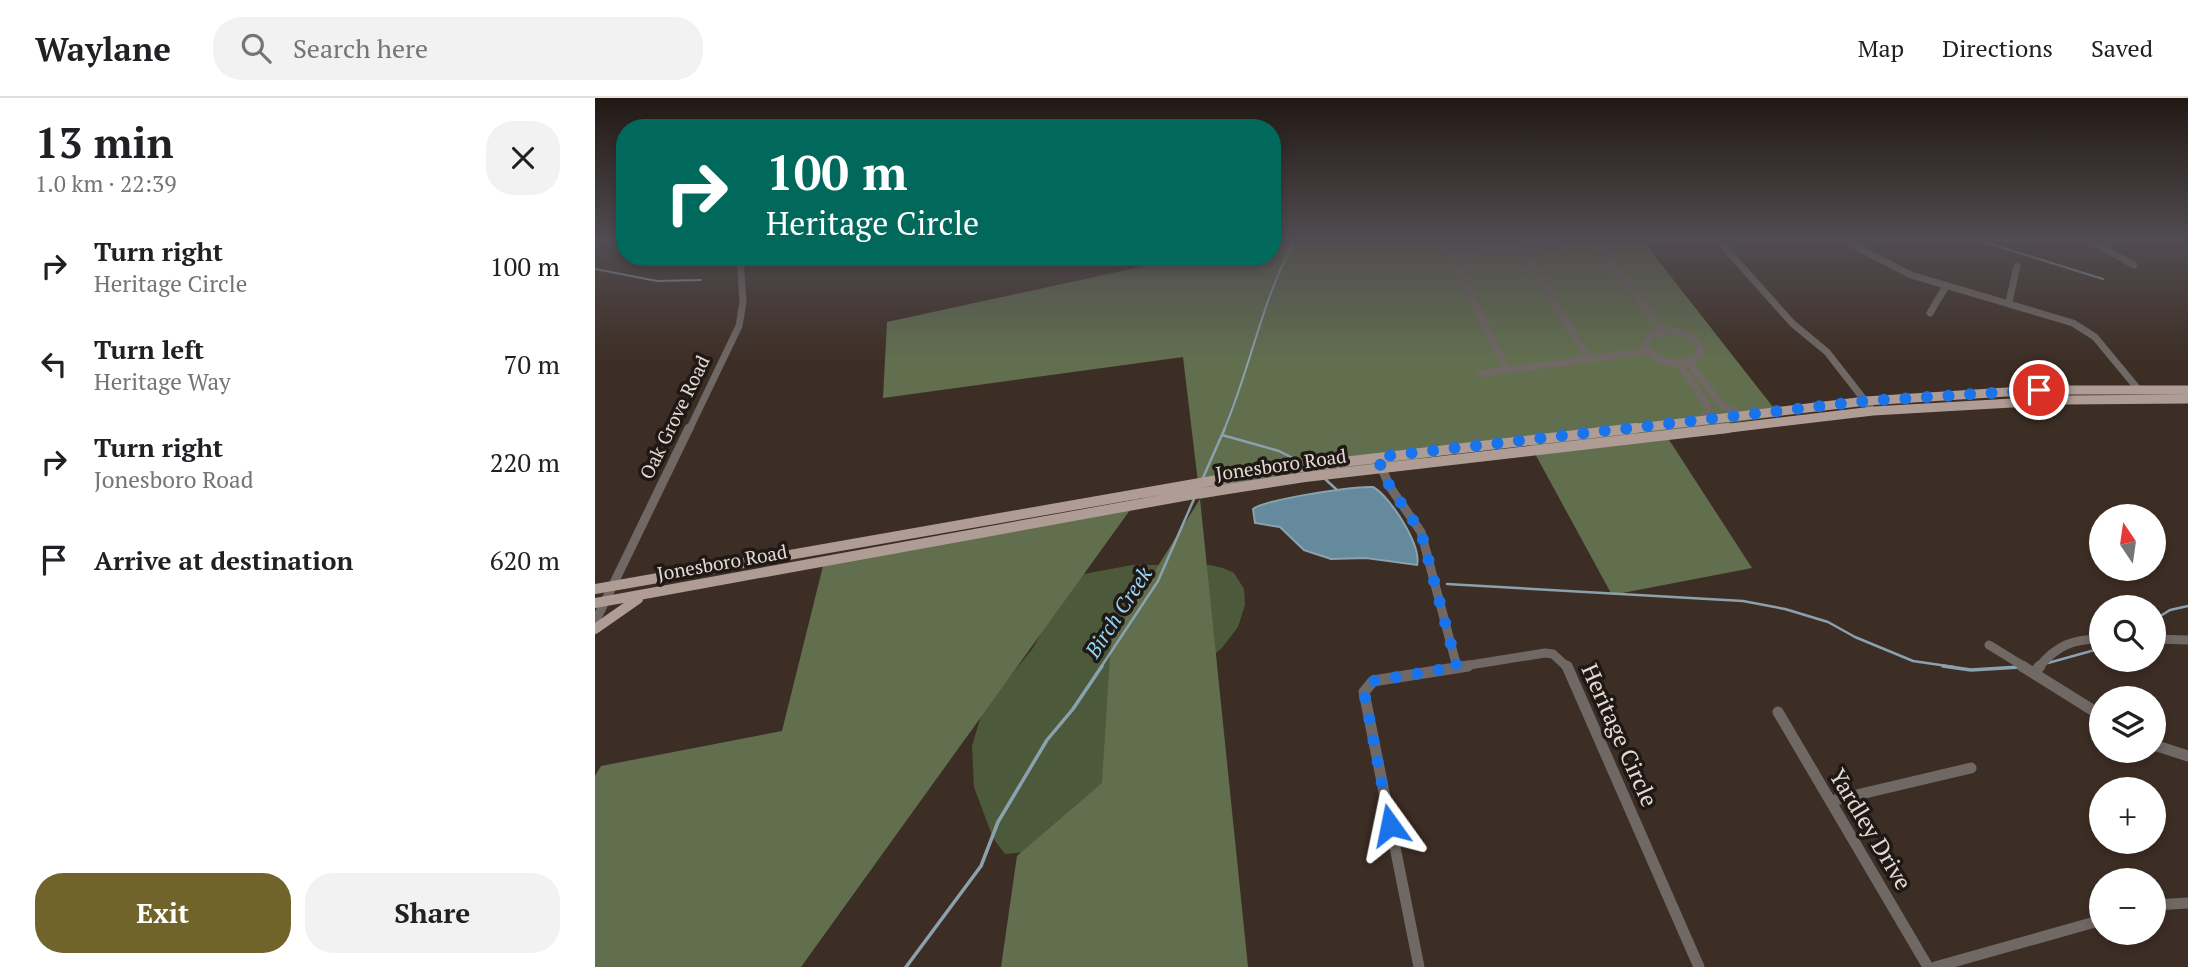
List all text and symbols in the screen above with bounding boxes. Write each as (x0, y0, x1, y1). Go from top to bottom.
search box (213, 17, 703, 80)
text: Waylane (35, 27, 171, 70)
icon: search (237, 29, 275, 67)
text: Search here (293, 31, 428, 65)
text: Map (1858, 32, 1904, 64)
text: Directions (1942, 32, 2053, 64)
text: Saved (2091, 32, 2153, 64)
text: 13 min (35, 114, 174, 170)
button: close (486, 121, 560, 195)
text: 100 m (766, 139, 908, 204)
icon: right (651, 147, 742, 238)
text: 1.0 km · 22:39 (35, 168, 177, 199)
text: Heritage Circle (766, 202, 979, 244)
text: Turn right (94, 234, 223, 268)
icon: right (35, 247, 73, 285)
text: 100 m (490, 249, 560, 283)
text: Heritage Circle (94, 268, 247, 299)
text: Turn left (94, 332, 204, 366)
icon: left (35, 345, 73, 383)
text: 70 m (504, 347, 560, 381)
street label: Oak Grove Road (633, 351, 715, 483)
pin (2009, 360, 2069, 420)
text: Heritage Way (94, 366, 231, 397)
icon: arrive (2020, 371, 2058, 409)
text: Turn right (94, 430, 223, 464)
street label: Jonesboro Road (1214, 442, 1348, 486)
icon: right (35, 443, 73, 481)
text: 220 m (490, 445, 560, 479)
text: Jonesboro Road (94, 464, 253, 495)
north arrow (2089, 504, 2167, 581)
map controls (2089, 504, 2166, 945)
street label: Jonesboro Road (655, 538, 789, 586)
icon: arrive (35, 541, 73, 579)
text: Arrive at destination (94, 543, 353, 577)
text: 620 m (490, 543, 560, 577)
water label: Birch Creek (1078, 561, 1158, 664)
button: search (2089, 595, 2166, 672)
street label: Heritage Circle (1575, 659, 1665, 811)
button: layers (2089, 686, 2166, 763)
street label: Yardley Drive (1823, 763, 1919, 895)
button: + (2089, 777, 2166, 854)
position arrow (1353, 788, 1427, 862)
button: − (2089, 868, 2166, 945)
button: Exit (35, 873, 291, 953)
button: Share (305, 873, 560, 953)

